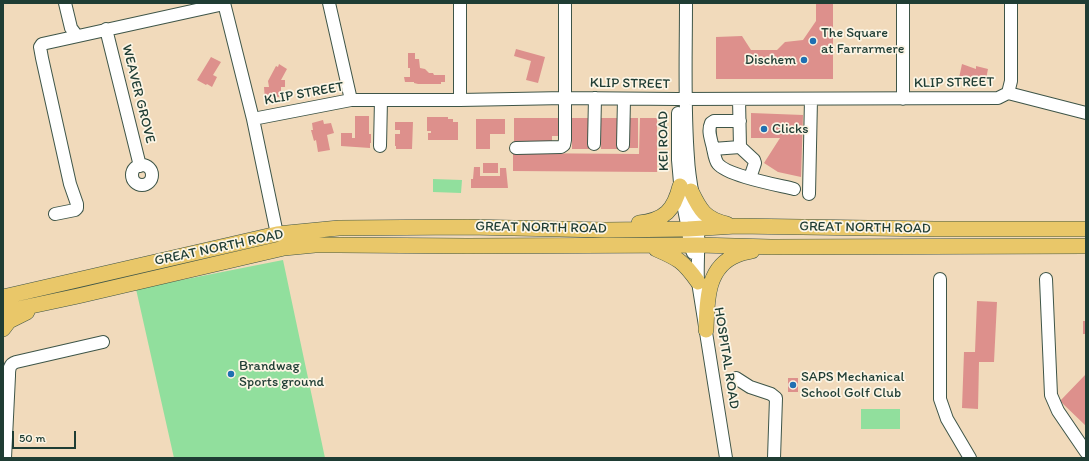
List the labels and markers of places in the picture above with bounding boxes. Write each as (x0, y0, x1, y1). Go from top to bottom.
place label: The Square at Farrarmere (821, 25, 904, 58)
marker: The Square at Farrarmere (808, 36, 818, 46)
place label: Dischem (745, 52, 796, 68)
marker: Dischem (799, 55, 809, 65)
place label: Clicks (772, 121, 808, 137)
marker: Clicks (759, 124, 769, 134)
place label: Brandwag Sports ground (239, 358, 324, 390)
marker: Brandwag Sports ground (226, 369, 236, 379)
place label: SAPS Mechanical School Golf Club (801, 369, 904, 402)
marker: SAPS Mechanical School Golf Club (788, 380, 798, 390)

